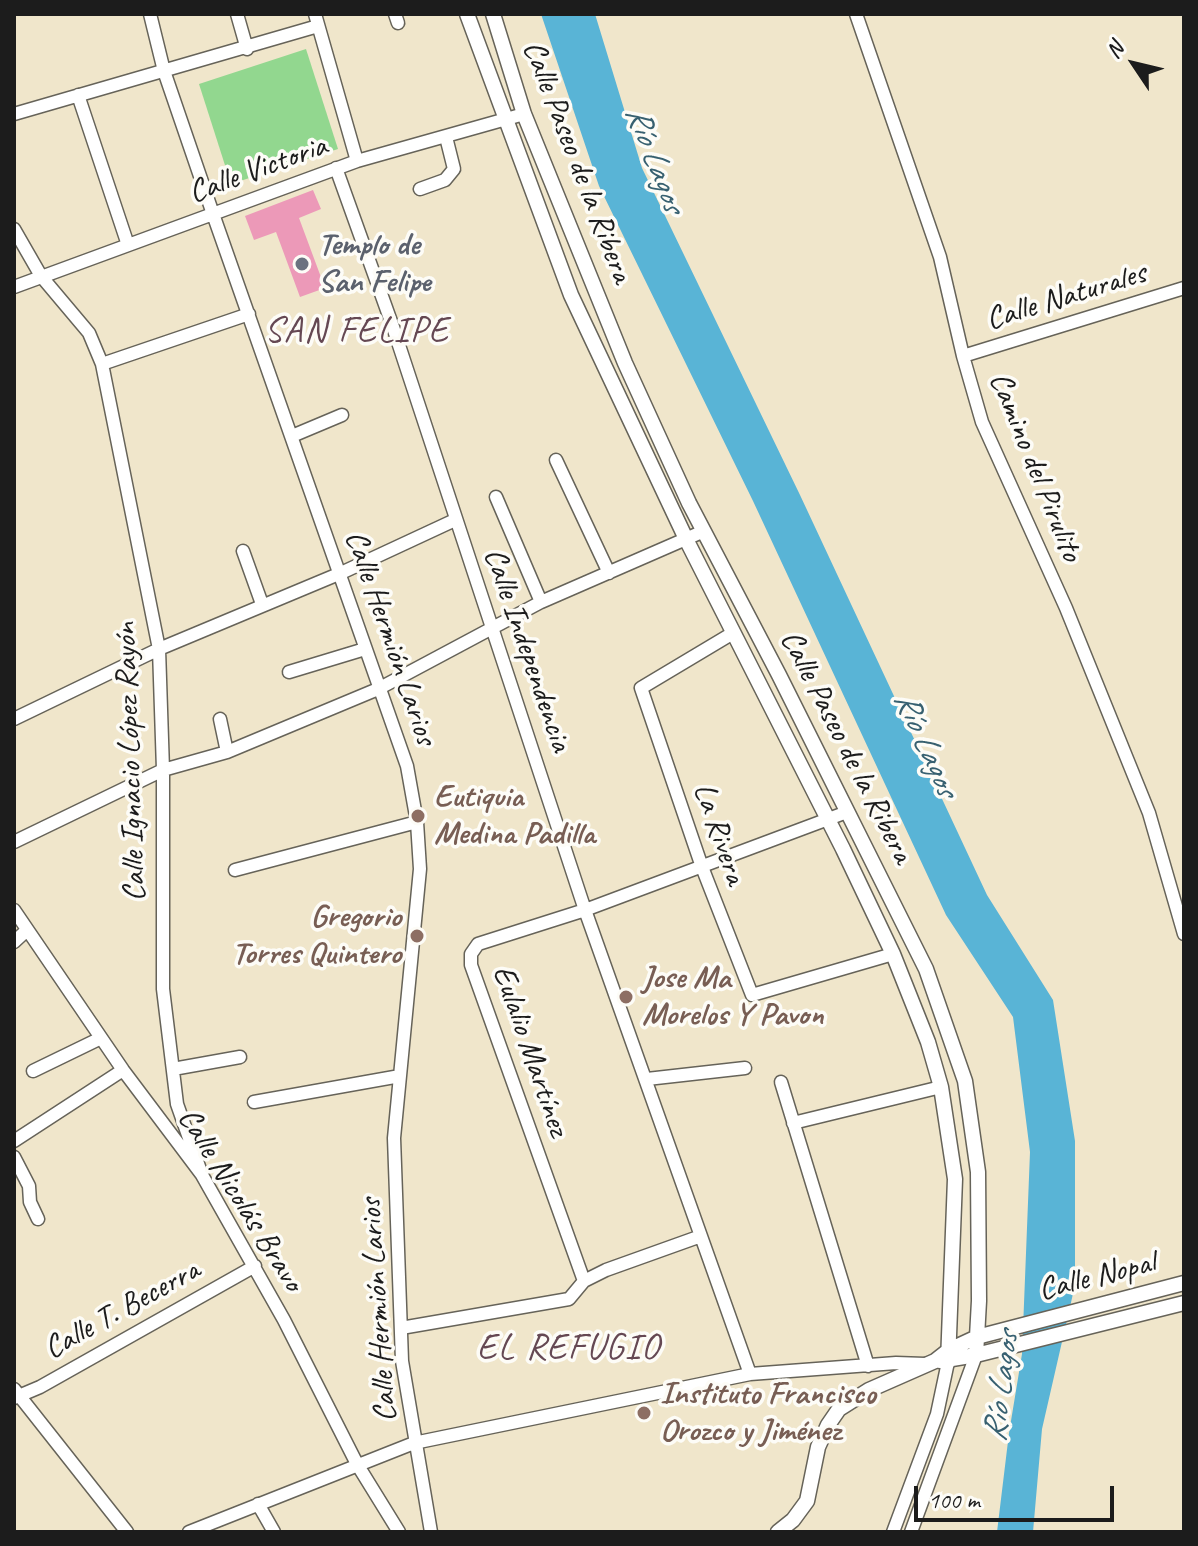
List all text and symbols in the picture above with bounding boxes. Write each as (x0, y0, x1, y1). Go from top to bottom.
north arrow (1094, 24, 1174, 104)
street label: Calle Paseo de la Ribera (513, 36, 641, 288)
text: N (1099, 37, 1130, 64)
water label: Río Lagos (615, 100, 693, 218)
street label: Calle Victoria (184, 127, 332, 213)
place label: Templo de San Felipe (318, 227, 430, 302)
marker: Templo de San Felipe (293, 255, 311, 273)
street label: Calle Naturales (981, 255, 1151, 339)
district label: SAN FELIPE (265, 310, 449, 354)
street label: Camino del Pirulito (980, 367, 1090, 567)
street label: Calle Hermión Larios (335, 526, 445, 750)
street label: Calle Independencia (474, 543, 580, 757)
street label: Calle Ignacio López Rayón (107, 622, 155, 902)
street label: Calle Paseo de la Ribera (771, 624, 921, 870)
water label: Río Lagos (884, 686, 966, 802)
street label: La Rivera (684, 778, 754, 890)
place label: Eutiquia Medina Padilla (434, 779, 595, 854)
marker: Eutiquia Medina Padilla (409, 807, 427, 825)
place label: Gregorio Torres Quintero (232, 899, 401, 974)
marker: Gregorio Torres Quintero (408, 927, 426, 945)
place label: Jose Ma Morelos Y Pavon (642, 960, 823, 1035)
street label: Eulalio Martínez (483, 961, 577, 1141)
marker: Jose Ma Morelos Y Pavon (617, 988, 635, 1006)
street label: Calle Nicolás Bravo (168, 1101, 312, 1299)
street label: Calle Hermión Larios (352, 1197, 406, 1423)
street label: Calle Nopal (1035, 1244, 1159, 1310)
street label: Calle T. Becerra (38, 1252, 206, 1368)
district label: EL REFUGIO (476, 1327, 662, 1371)
water label: Río Lagos (975, 1330, 1029, 1444)
place label: Instituto Francisco Orozco y Jiménez (660, 1376, 876, 1451)
marker: Instituto Francisco Orozco y Jiménez (635, 1404, 653, 1422)
scale bar (918, 1470, 1118, 1520)
text: 100 m (928, 1485, 980, 1515)

